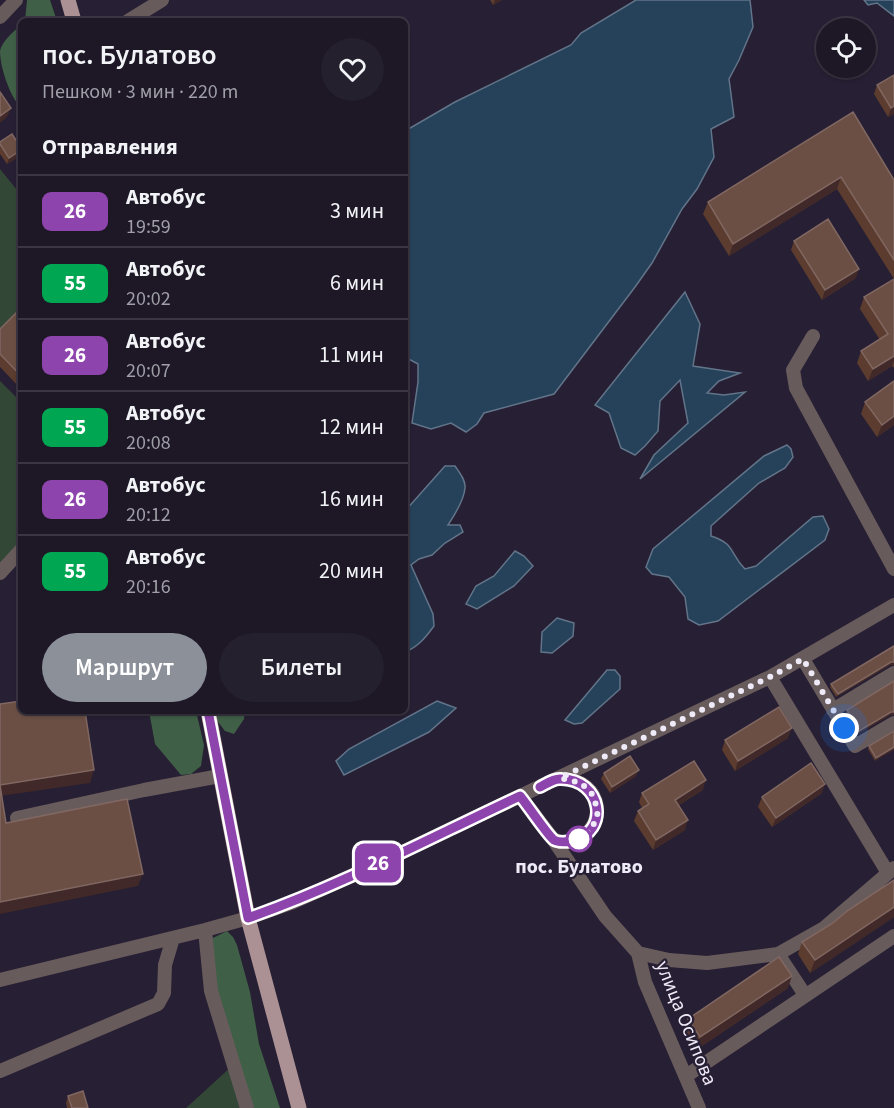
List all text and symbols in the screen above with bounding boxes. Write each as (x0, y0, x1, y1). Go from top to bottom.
map controls (816, 18, 876, 78)
button: locate (816, 18, 876, 78)
text: пос. Булатово (42, 35, 217, 75)
button: heart (321, 38, 384, 101)
text: Пешком · 3 мин · 220 m (42, 78, 238, 106)
text: Отправления (42, 131, 178, 163)
text: Автобус (126, 181, 206, 213)
text: 3 мин (330, 195, 384, 227)
text: 26 (64, 196, 86, 226)
text: 19:59 (126, 213, 171, 241)
text: Автобус (126, 253, 206, 285)
text: 6 мин (330, 267, 384, 299)
text: 55 (64, 268, 86, 298)
text: 20:02 (126, 285, 171, 313)
text: Автобус (126, 325, 206, 357)
text: 11 мин (319, 339, 384, 371)
text: 26 (64, 340, 86, 370)
text: 20:07 (126, 357, 171, 385)
text: Автобус (126, 397, 206, 429)
text: 12 мин (319, 411, 384, 443)
text: 55 (64, 412, 86, 442)
text: 20:08 (126, 429, 171, 457)
text: Автобус (126, 469, 206, 501)
text: 16 мин (319, 483, 384, 515)
text: 26 (64, 484, 86, 514)
text: 20:12 (126, 501, 171, 529)
text: Автобус (126, 541, 206, 573)
text: 20 мин (319, 555, 384, 587)
text: 55 (64, 556, 86, 586)
text: 20:16 (126, 573, 171, 601)
button: Маршрут (42, 633, 207, 702)
button: Билеты (219, 633, 384, 702)
your location (829, 713, 859, 743)
marker: пос. Булатово (566, 826, 592, 852)
line badge: 26 (351, 844, 405, 882)
text: 26 (367, 848, 389, 878)
place label: пос. Булатово (515, 853, 643, 881)
street label: улица Осипова (648, 956, 724, 1090)

